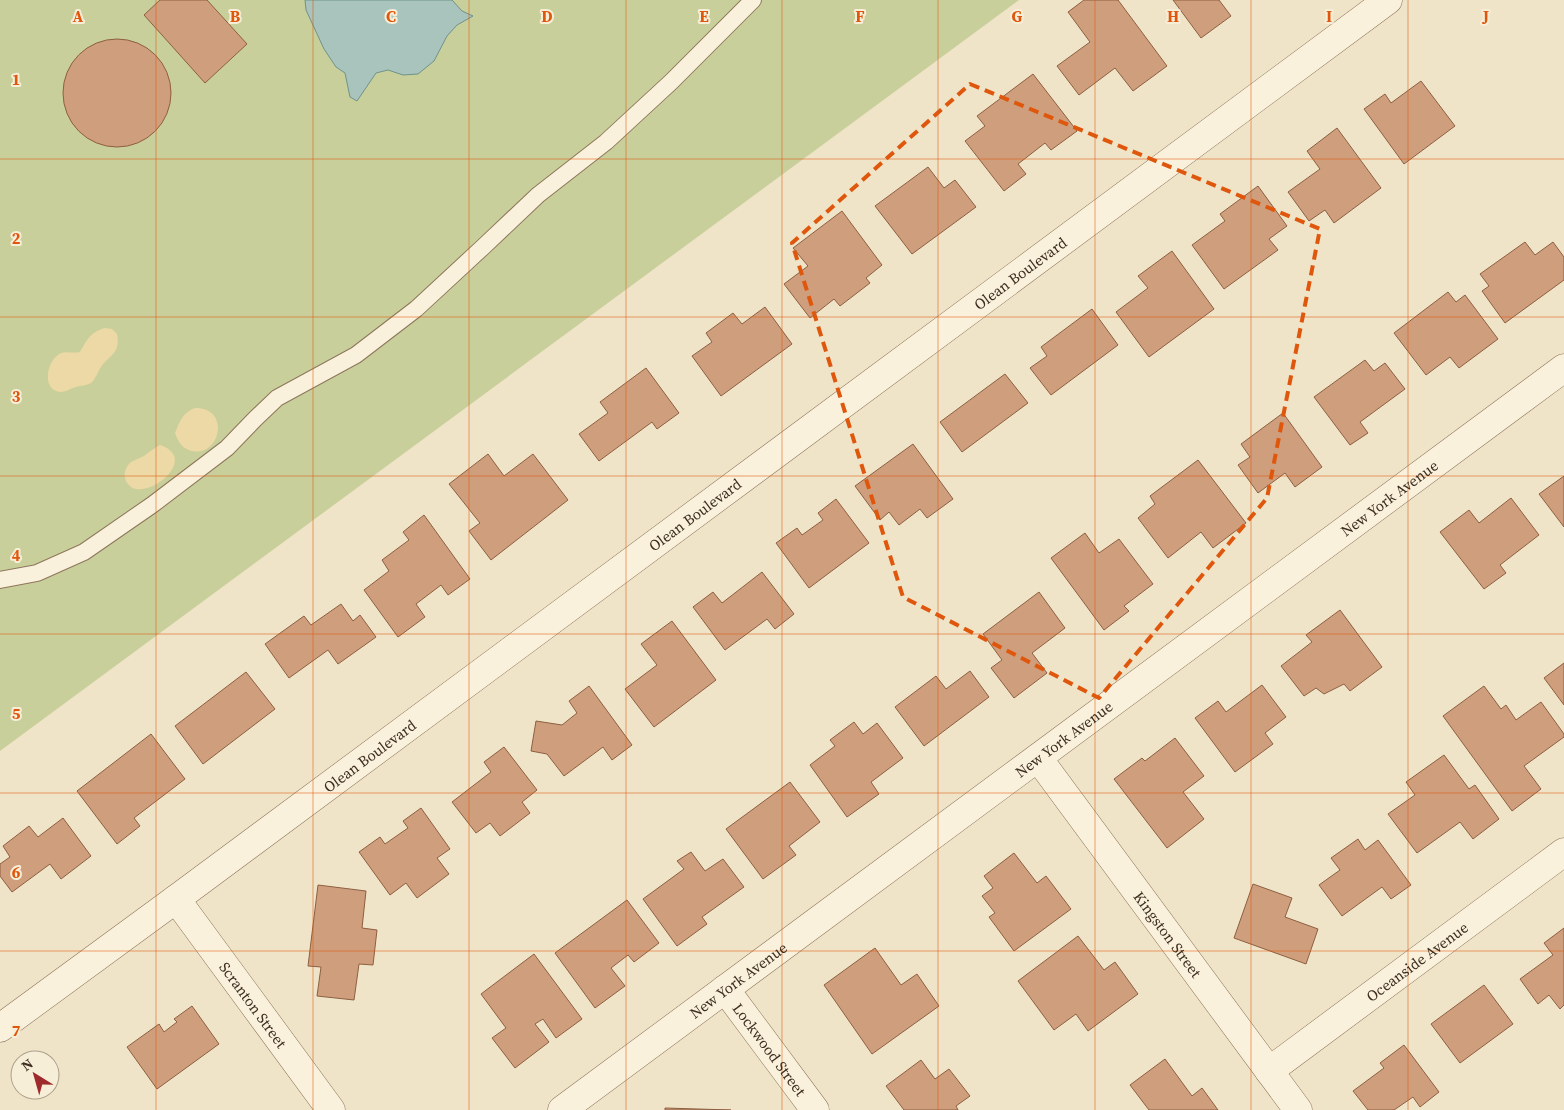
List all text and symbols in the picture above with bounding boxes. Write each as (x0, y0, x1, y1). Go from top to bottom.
text: A (73, 5, 84, 27)
text: B (230, 5, 241, 27)
text: C (386, 5, 396, 27)
text: D (541, 5, 553, 27)
text: E (699, 5, 709, 27)
text: F (855, 5, 865, 27)
text: G (1012, 5, 1023, 27)
text: H (1167, 5, 1179, 27)
text: I (1326, 5, 1332, 27)
text: J (1482, 5, 1489, 27)
text: 1 (12, 68, 20, 90)
text: 2 (12, 227, 21, 249)
street label: Olean Boulevard (969, 231, 1071, 314)
text: 3 (12, 385, 21, 407)
street label: New York Avenue (1336, 454, 1442, 541)
street label: Olean Boulevard (644, 473, 746, 556)
text: 4 (12, 544, 21, 566)
street label: New York Avenue (1010, 695, 1117, 782)
text: 5 (12, 702, 21, 724)
street label: Olean Boulevard (319, 714, 420, 797)
text: 6 (12, 861, 21, 883)
street label: Kingston Street (1129, 887, 1207, 982)
street label: Oceanside Avenue (1361, 916, 1472, 1006)
street label: New York Avenue (685, 936, 791, 1023)
street label: Scranton Street (215, 957, 292, 1052)
street label: Lockwood Street (728, 998, 811, 1100)
text: 7 (12, 1019, 21, 1041)
north arrow (10, 1050, 60, 1100)
text: N (17, 1054, 37, 1076)

